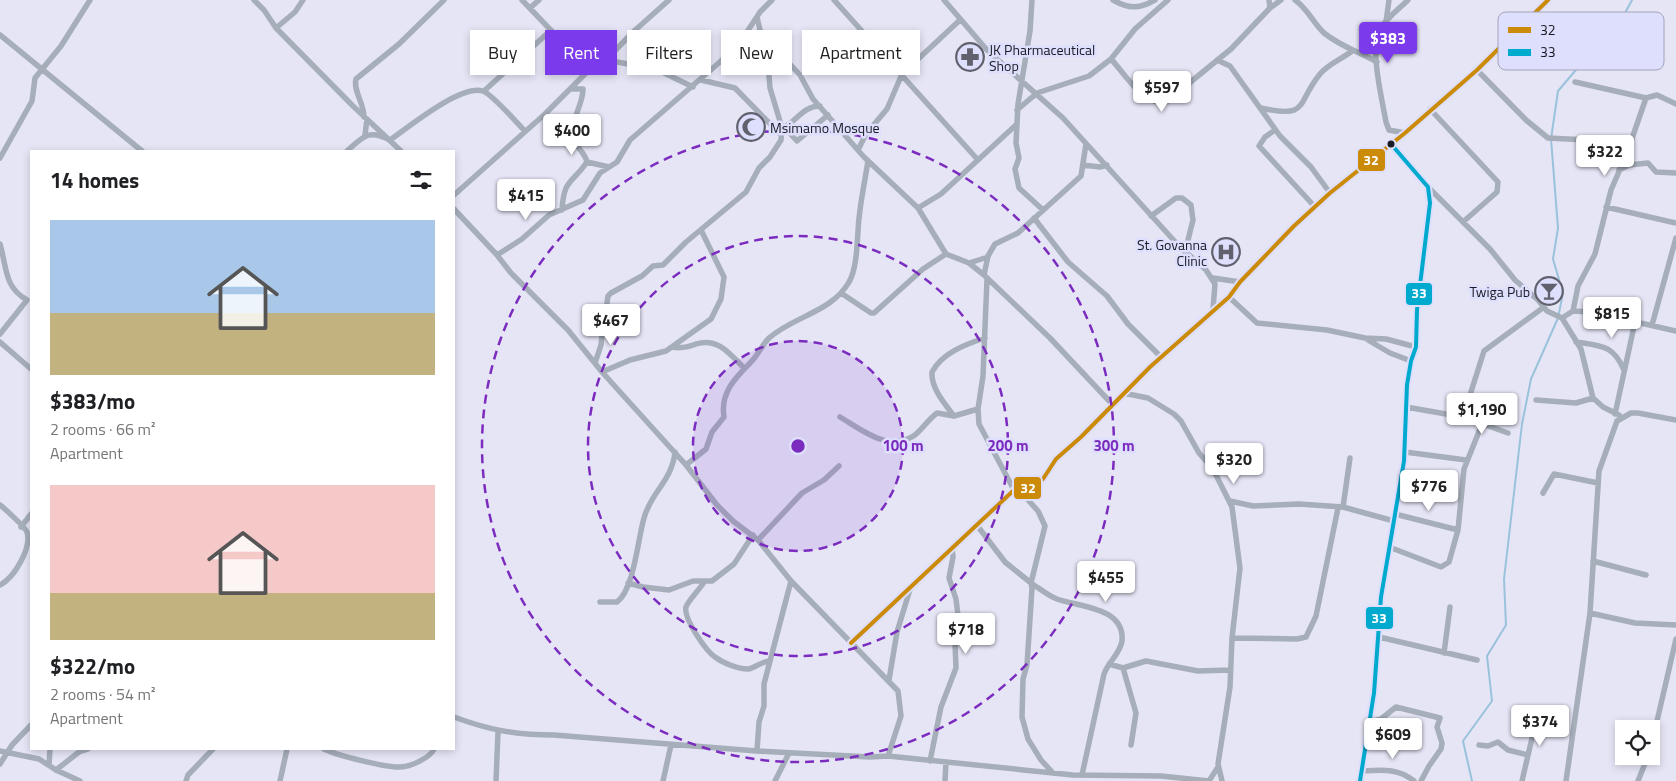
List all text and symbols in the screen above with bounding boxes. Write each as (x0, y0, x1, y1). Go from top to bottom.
legend (1498, 12, 1664, 70)
text: 32 (1540, 19, 1556, 40)
pin: $383 (1358, 22, 1418, 64)
text: $383 (1370, 26, 1406, 50)
chip: Buy (470, 30, 535, 75)
chip: Rent (545, 30, 617, 75)
chip: Filters (627, 30, 711, 75)
chip: New (721, 30, 792, 75)
chip: Apartment (802, 30, 920, 75)
place label: JK Pharmaceutical Shop (989, 39, 1095, 76)
text: 33 (1540, 41, 1556, 62)
pharmacy icon: JK Pharmaceutical Shop (955, 42, 985, 72)
pin: $597 (1132, 70, 1192, 113)
text: $597 (1144, 75, 1180, 99)
mosque icon: Msimamo Mosque (736, 112, 766, 142)
pin: $400 (542, 114, 602, 156)
place label: Msimamo Mosque (770, 117, 880, 138)
text: $400 (554, 118, 590, 142)
pin: $322 (1575, 134, 1635, 177)
unlabelled marker (1386, 139, 1396, 149)
text: $322 (1587, 139, 1623, 163)
line badge: 32 (1357, 148, 1386, 172)
text: 32 (1363, 149, 1379, 170)
text: 14 homes (50, 164, 139, 196)
icon: filters (407, 166, 435, 194)
pin: $415 (496, 178, 556, 221)
text: $415 (508, 183, 544, 207)
place label: St. Govanna Clinic (1137, 234, 1207, 271)
hospital icon: St. Govanna Clinic (1211, 237, 1241, 267)
icon: home (198, 253, 288, 343)
bar icon: Twiga Pub (1534, 276, 1564, 306)
place label: Twiga Pub (1469, 281, 1530, 302)
line badge: 33 (1405, 282, 1433, 306)
text: 33 (1411, 282, 1427, 303)
pin: $815 (1582, 296, 1642, 339)
text: $815 (1594, 301, 1630, 325)
pin: $467 (581, 304, 641, 346)
text: $467 (593, 308, 629, 332)
text: $383/mo (50, 385, 135, 417)
pin: $1,190 (1441, 392, 1523, 435)
text: $1,190 (1457, 397, 1507, 421)
text: 2 rooms · 66 m² (50, 417, 155, 441)
text: 100 m (882, 434, 924, 457)
text: 200 m (987, 434, 1029, 457)
text: 300 m (1093, 434, 1135, 457)
centre of rings (789, 437, 807, 455)
text: Apartment (50, 441, 123, 465)
pin: $320 (1204, 442, 1264, 485)
text: $320 (1216, 447, 1252, 471)
pin: $776 (1399, 470, 1459, 512)
text: $776 (1411, 474, 1447, 498)
line badge: 32 (1013, 476, 1042, 500)
text: 32 (1020, 477, 1036, 498)
icon: home (198, 518, 288, 608)
pin: $455 (1076, 560, 1136, 603)
text: $455 (1088, 565, 1124, 589)
line badge: 33 (1365, 606, 1394, 630)
text: 33 (1371, 607, 1387, 628)
pin: $718 (936, 612, 996, 655)
text: $718 (948, 617, 984, 641)
text: $322/mo (50, 650, 135, 682)
text: 2 rooms · 54 m² (50, 682, 155, 706)
pin: $374 (1510, 704, 1570, 747)
text: Apartment (50, 706, 123, 730)
text: $374 (1522, 709, 1558, 733)
pin: $609 (1363, 718, 1423, 760)
map controls (1615, 720, 1660, 765)
button: locate (1615, 720, 1660, 765)
text: $609 (1375, 722, 1411, 746)

